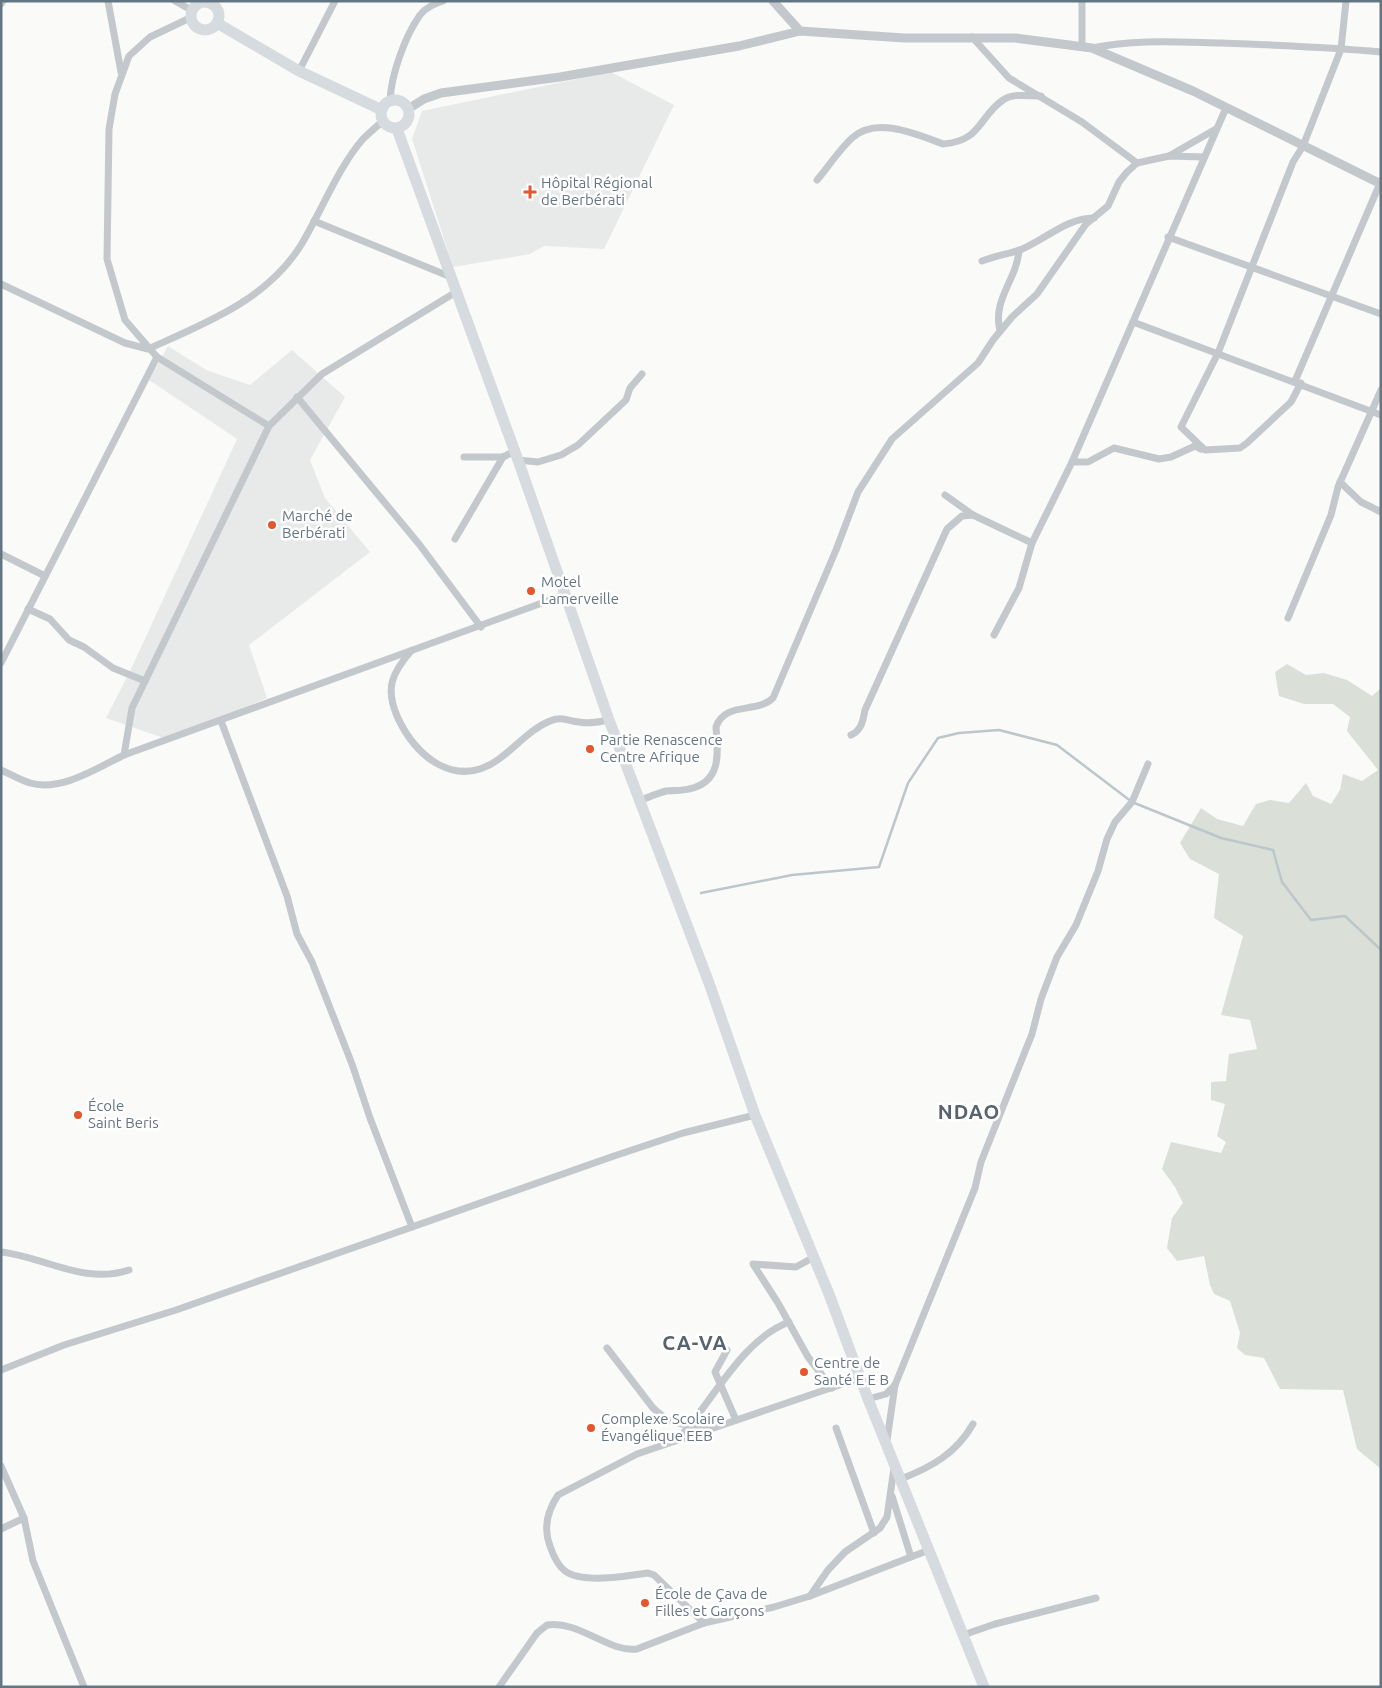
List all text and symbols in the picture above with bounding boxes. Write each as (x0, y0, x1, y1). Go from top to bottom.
place label: Hôpital Régional de Berbérati (541, 174, 653, 208)
marker: Hôpital Régional de Berbérati (523, 185, 537, 199)
place label: Marché de Berbérati (282, 507, 353, 541)
marker: Marché de Berbérati (266, 519, 278, 531)
place label: Motel Lamerveille (541, 573, 619, 607)
marker: Motel Lamerveille (525, 585, 537, 597)
place label: Partie Renascence Centre Afrique (600, 731, 723, 765)
marker: Partie Renascence Centre Afrique (584, 743, 596, 755)
place label: École Saint Beris (88, 1097, 159, 1131)
district label: NDAO (938, 1100, 1000, 1123)
marker: École Saint Beris (72, 1109, 84, 1121)
district label: CA-VA (662, 1331, 728, 1354)
place label: Centre de Santé E E B (814, 1354, 889, 1388)
marker: Centre de Santé E E B (798, 1366, 810, 1378)
place label: Complexe Scolaire Évangélique EEB (601, 1410, 725, 1444)
marker: Complexe Scolaire Évangélique EEB (585, 1422, 597, 1434)
place label: École de Çava de Filles et Garçons (655, 1585, 768, 1619)
marker: École de Çava de Filles et Garçons (639, 1597, 651, 1609)

